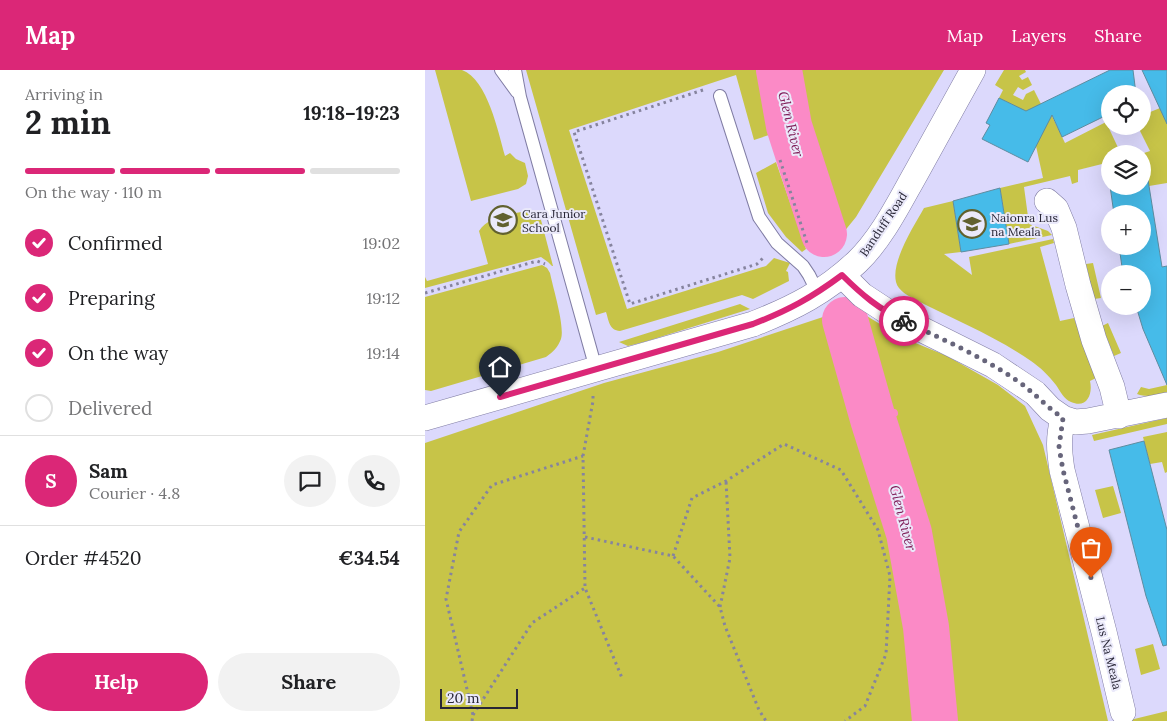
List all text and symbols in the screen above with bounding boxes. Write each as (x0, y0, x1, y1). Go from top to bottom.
text: Map (25, 20, 75, 51)
text: Map (947, 24, 983, 47)
text: Layers (1011, 24, 1066, 47)
text: Share (1094, 24, 1142, 47)
text: Arriving in (25, 84, 103, 104)
map controls (1101, 85, 1151, 315)
button: locate (1101, 85, 1151, 135)
water label: Glen River (774, 89, 808, 159)
text: 19:18–19:23 (303, 101, 400, 125)
text: 2 min (25, 102, 111, 143)
button: layers (1101, 145, 1151, 195)
text: On the way · 110 m (25, 182, 162, 202)
street label: Banduff Road (856, 189, 910, 259)
school or university icon: Cara Junior School (488, 205, 518, 235)
button: + (1101, 205, 1151, 255)
place label: Cara Junior School (522, 206, 586, 235)
school or university icon: Naionra Lus na Meala (957, 209, 987, 239)
place label: Naionra Lus na Meala (991, 210, 1059, 239)
icon: check (25, 229, 53, 257)
text: Confirmed (68, 231, 163, 255)
text: 19:02 (363, 233, 400, 253)
button: − (1101, 265, 1151, 315)
icon: check (25, 284, 53, 312)
text: Preparing (68, 286, 155, 310)
text: 19:12 (367, 288, 400, 308)
courier (879, 296, 929, 346)
icon: bike (890, 307, 918, 335)
icon: check (25, 339, 53, 367)
text: On the way (68, 341, 168, 365)
text: 19:14 (366, 343, 400, 363)
pin (479, 346, 521, 397)
icon: home (486, 353, 514, 381)
text: Delivered (68, 396, 152, 420)
button: chat (284, 455, 336, 507)
button: phone (348, 455, 400, 507)
text: Sam (89, 459, 128, 483)
text: S (45, 469, 57, 493)
text: Courier · 4.8 (89, 483, 180, 503)
water label: Glen River (886, 483, 921, 553)
pin (1070, 527, 1112, 578)
icon: bag (1077, 534, 1105, 562)
text: Order #4520 (25, 546, 142, 570)
text: €34.54 (338, 546, 400, 570)
street label: Lus Na Meala (1093, 615, 1125, 691)
button: Help (25, 653, 208, 711)
button: Share (218, 653, 400, 711)
scale bar (440, 686, 517, 709)
text: 20 m (447, 689, 479, 707)

